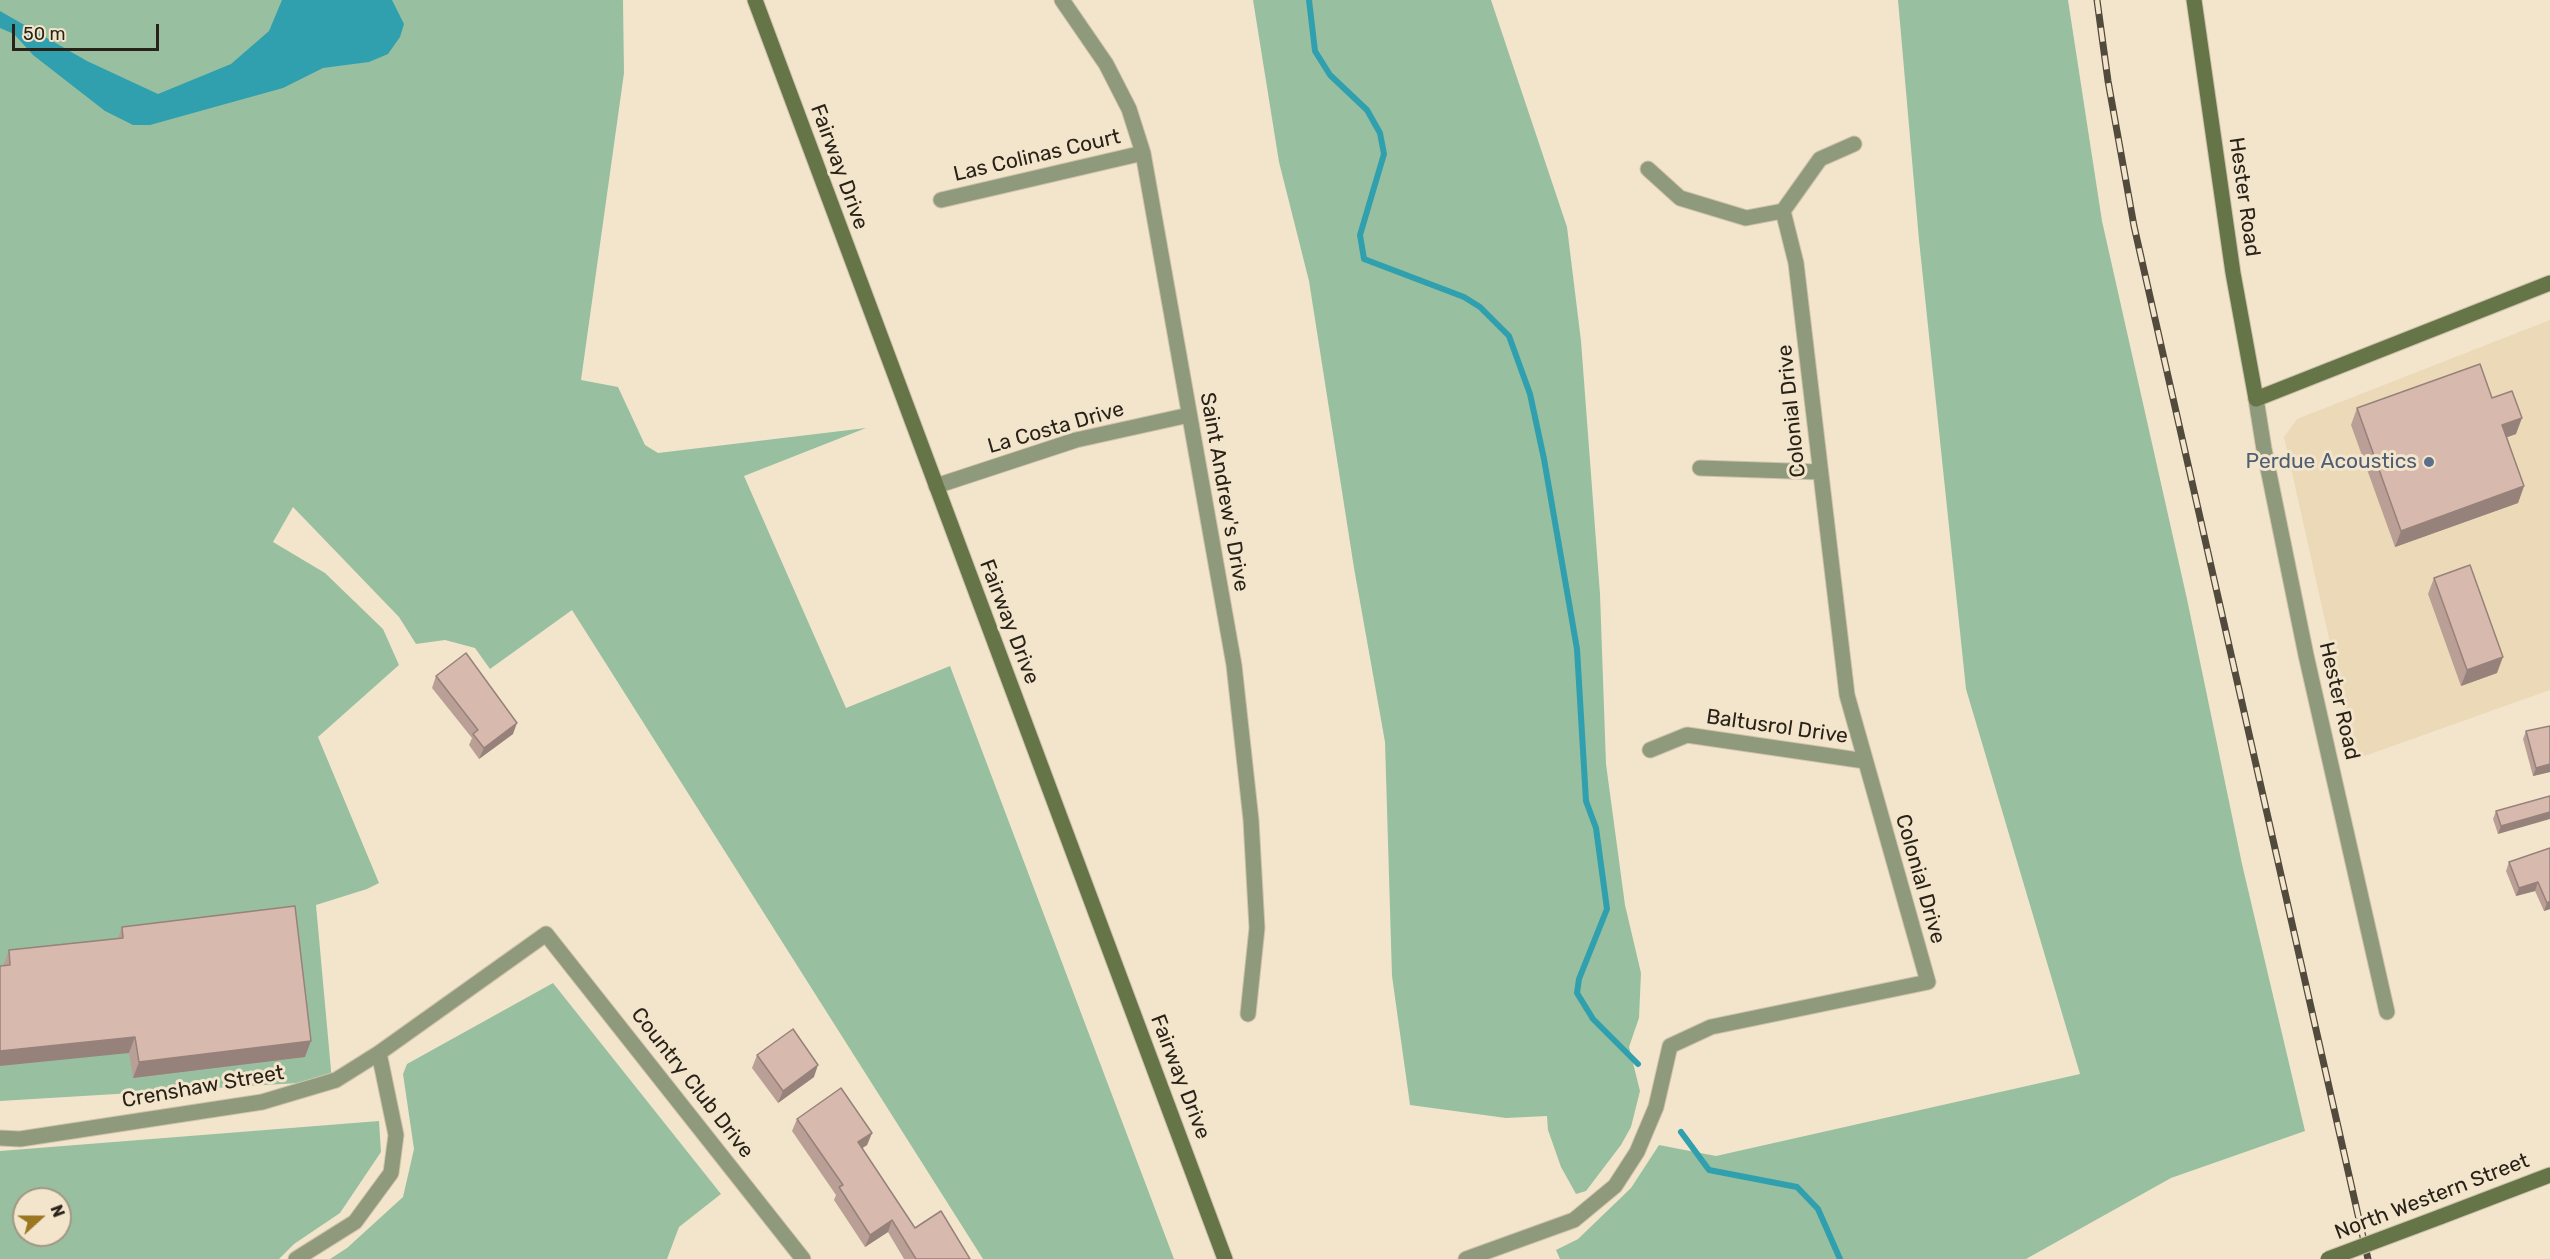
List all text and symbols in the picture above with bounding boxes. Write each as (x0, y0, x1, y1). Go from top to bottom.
scale bar (15, 12, 162, 50)
text: 50 m (23, 23, 66, 45)
street label: Fairway Drive (805, 101, 873, 233)
street label: Las Colinas Court (951, 125, 1123, 187)
street label: Hester Road (2223, 136, 2265, 258)
street label: Colonial Drive (1772, 343, 1812, 479)
street label: Saint Andrew's Drive (1194, 391, 1254, 593)
street label: La Costa Drive (985, 396, 1127, 460)
place label: Perdue Acoustics (2246, 449, 2417, 475)
marker: Perdue Acoustics (2422, 455, 2436, 469)
street label: Fairway Drive (974, 556, 1044, 688)
street label: Hester Road (2313, 640, 2365, 762)
street label: Baltusrol Drive (1704, 705, 1850, 749)
street label: Colonial Drive (1890, 811, 1950, 947)
street label: Country Club Drive (625, 1003, 759, 1163)
street label: Fairway Drive (1145, 1011, 1215, 1143)
street label: Crenshaw Street (120, 1060, 286, 1114)
street label: North Western Street (2331, 1148, 2533, 1246)
north arrow (12, 1187, 72, 1247)
text: N (46, 1202, 68, 1220)

